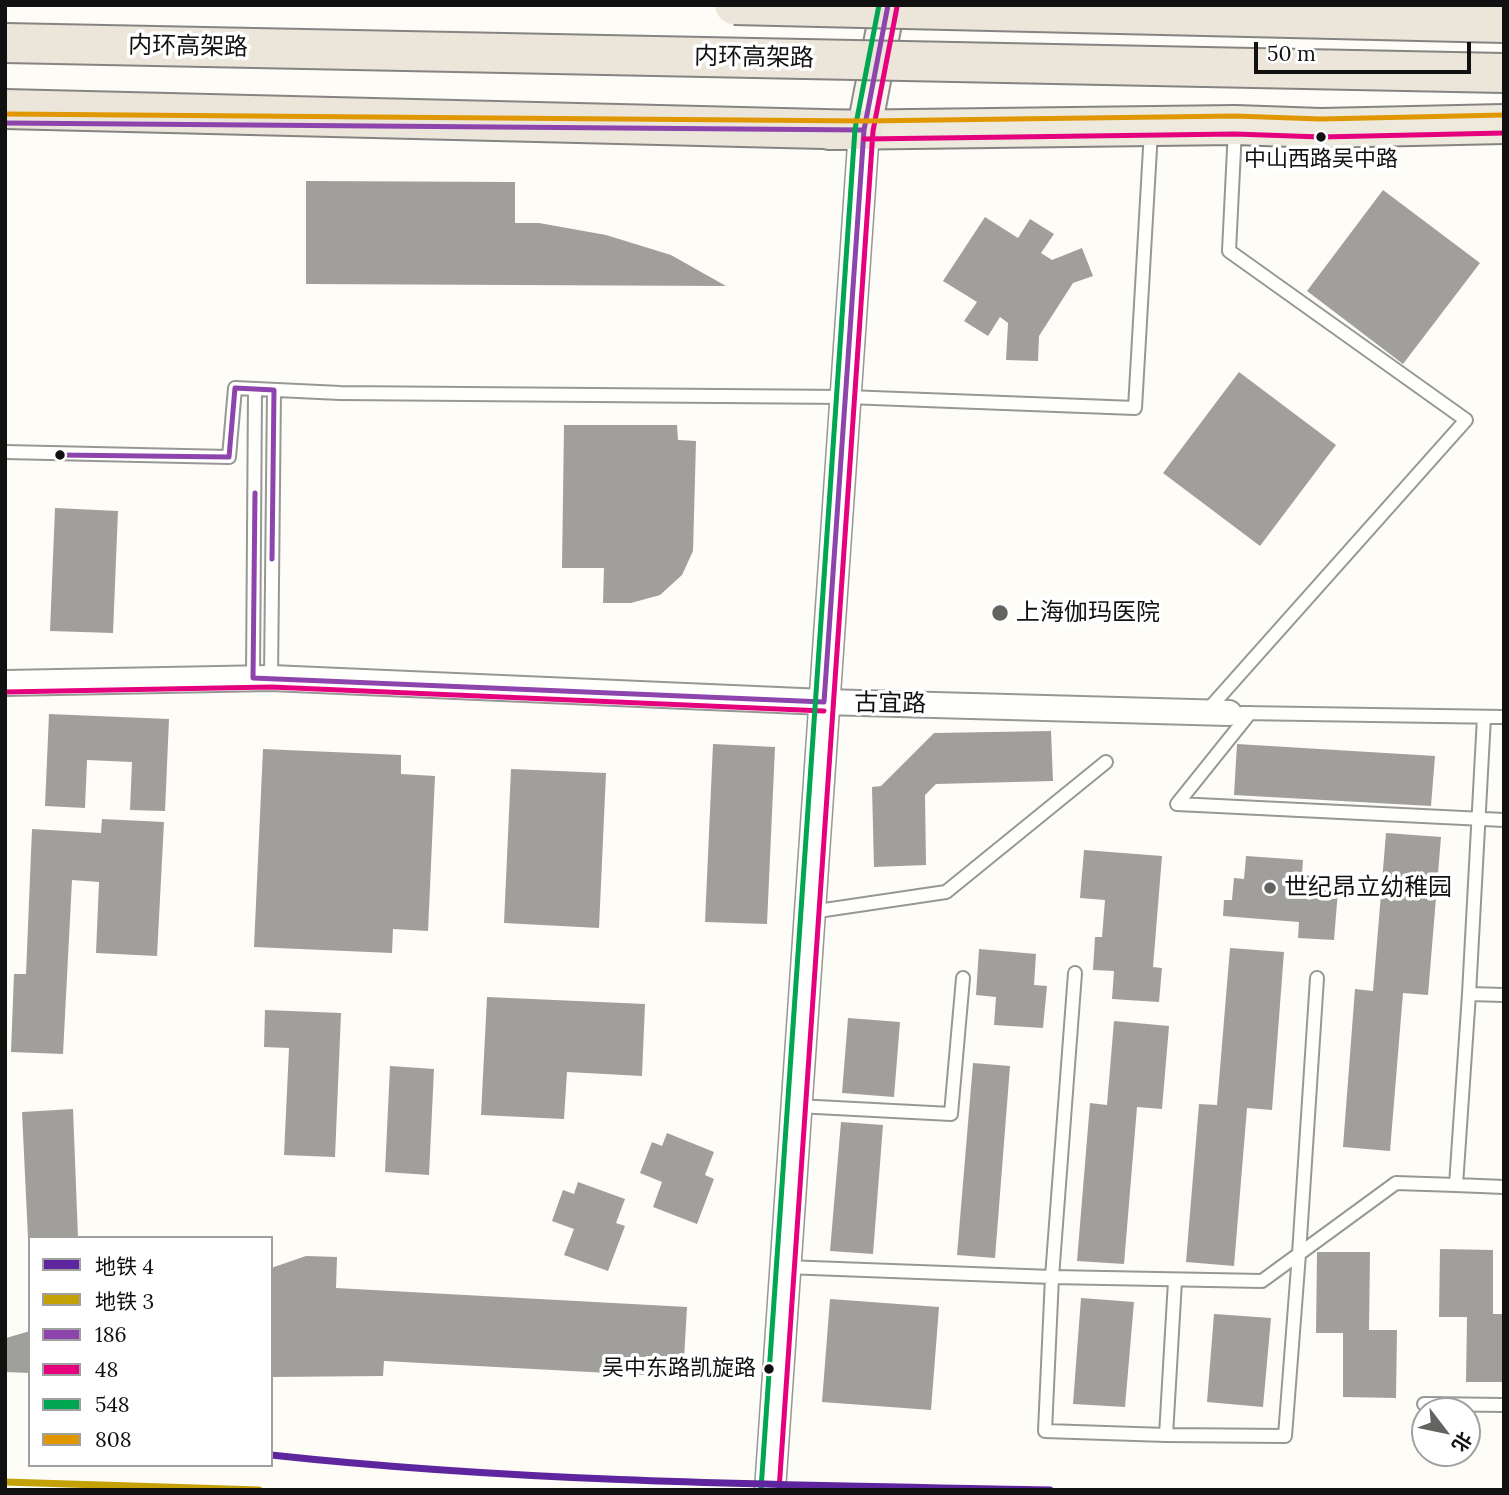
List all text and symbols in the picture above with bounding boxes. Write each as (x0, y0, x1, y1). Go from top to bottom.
scale bar (1257, 28, 1474, 72)
street label: 内环高架路 (128, 32, 248, 62)
text: 50 m (1267, 40, 1316, 67)
street label: 内环高架路 (694, 43, 814, 73)
marker: 中山西路吴中路 (1314, 130, 1328, 144)
place label: 中山西路吴中路 (1244, 147, 1398, 173)
unlabelled marker (53, 448, 67, 462)
place label: 上海伽玛医院 (1016, 599, 1160, 627)
marker: 上海伽玛医院 (990, 603, 1010, 623)
street label: 古宜路 (854, 689, 926, 719)
place label: 世纪昂立幼稚园 (1284, 874, 1452, 902)
marker: 世纪昂立幼稚园 (1262, 880, 1278, 896)
legend (28, 1236, 273, 1467)
text: 地铁 4 (95, 1253, 154, 1280)
text: 地铁 3 (95, 1288, 154, 1315)
text: 186 (95, 1321, 127, 1348)
text: 48 (95, 1356, 118, 1383)
place label: 吴中东路凯旋路 (602, 1356, 756, 1382)
marker: 吴中东路凯旋路 (762, 1362, 776, 1376)
text: 548 (95, 1391, 130, 1418)
north arrow (1411, 1397, 1481, 1467)
text: 808 (95, 1426, 132, 1453)
text: 北 (1447, 1428, 1477, 1456)

